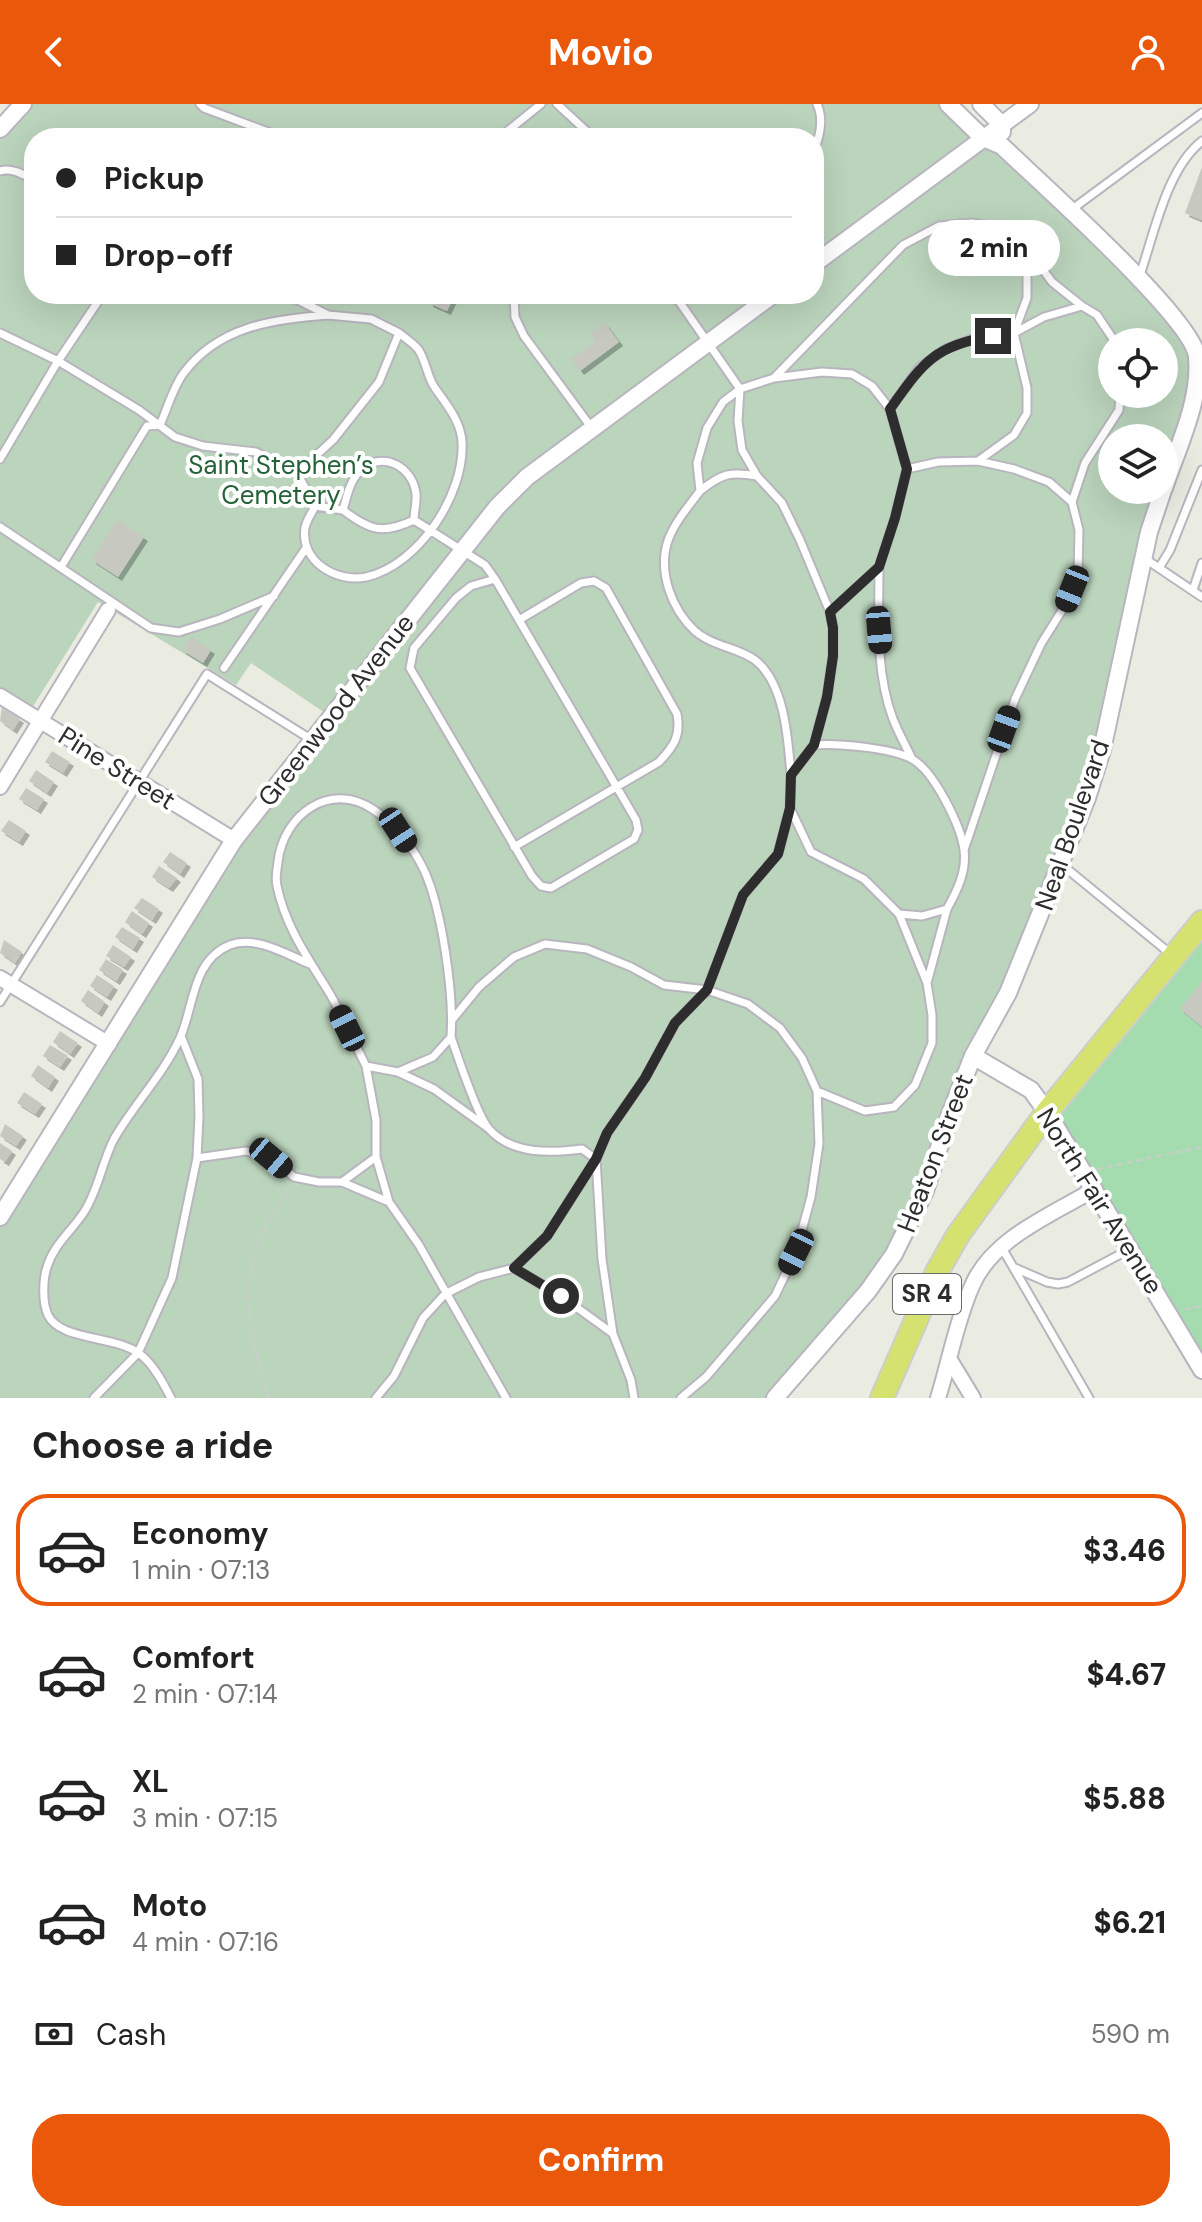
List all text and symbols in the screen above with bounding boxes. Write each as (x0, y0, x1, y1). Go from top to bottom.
text: Movio (548, 29, 654, 76)
icon: back (32, 30, 76, 74)
icon: person (1126, 30, 1170, 74)
text: Pickup (104, 159, 204, 198)
callout: 2 min (927, 220, 1059, 276)
text: 2 min (959, 231, 1029, 265)
text: Drop-off (104, 236, 233, 275)
route end (975, 318, 1011, 354)
map controls (1098, 328, 1178, 504)
button: locate (1098, 328, 1178, 408)
button: layers (1098, 424, 1178, 504)
park label: Saint Stephen’s Cemetery (188, 448, 374, 512)
car (1052, 562, 1092, 616)
car (865, 605, 893, 655)
street label: Greenwood Avenue (250, 607, 422, 813)
car (985, 702, 1023, 756)
street label: Pine Street (52, 719, 182, 817)
street label: Neal Boulevard (1027, 735, 1117, 915)
car (375, 803, 421, 857)
car (326, 1001, 368, 1055)
street label: Heaton Street (889, 1069, 981, 1237)
street label: North Fair Avenue (1029, 1102, 1171, 1300)
car (245, 1133, 297, 1183)
car (775, 1225, 817, 1279)
road number: SR 4 (893, 1274, 961, 1314)
route start (543, 1278, 579, 1314)
text: Choose a ride (32, 1422, 273, 1469)
icon: car (36, 1514, 108, 1586)
text: Economy (132, 1514, 269, 1553)
text: $3.46 (1083, 1531, 1166, 1570)
text: 1 min · 07:13 (132, 1553, 270, 1587)
icon: car (36, 1638, 108, 1710)
text: Comfort (132, 1638, 255, 1677)
text: $4.67 (1086, 1655, 1166, 1694)
text: 2 min · 07:14 (132, 1677, 278, 1711)
icon: car (36, 1762, 108, 1834)
text: XL (132, 1762, 169, 1801)
text: $5.88 (1083, 1779, 1166, 1818)
text: 3 min · 07:15 (132, 1801, 278, 1835)
icon: car (36, 1886, 108, 1958)
text: Moto (132, 1886, 207, 1925)
text: $6.21 (1094, 1903, 1166, 1942)
text: 4 min · 07:16 (132, 1925, 279, 1959)
icon: cash (32, 2012, 76, 2056)
text: Cash (96, 2015, 166, 2054)
text: 590 m (1091, 2017, 1170, 2051)
button: Confirm (32, 2114, 1170, 2206)

